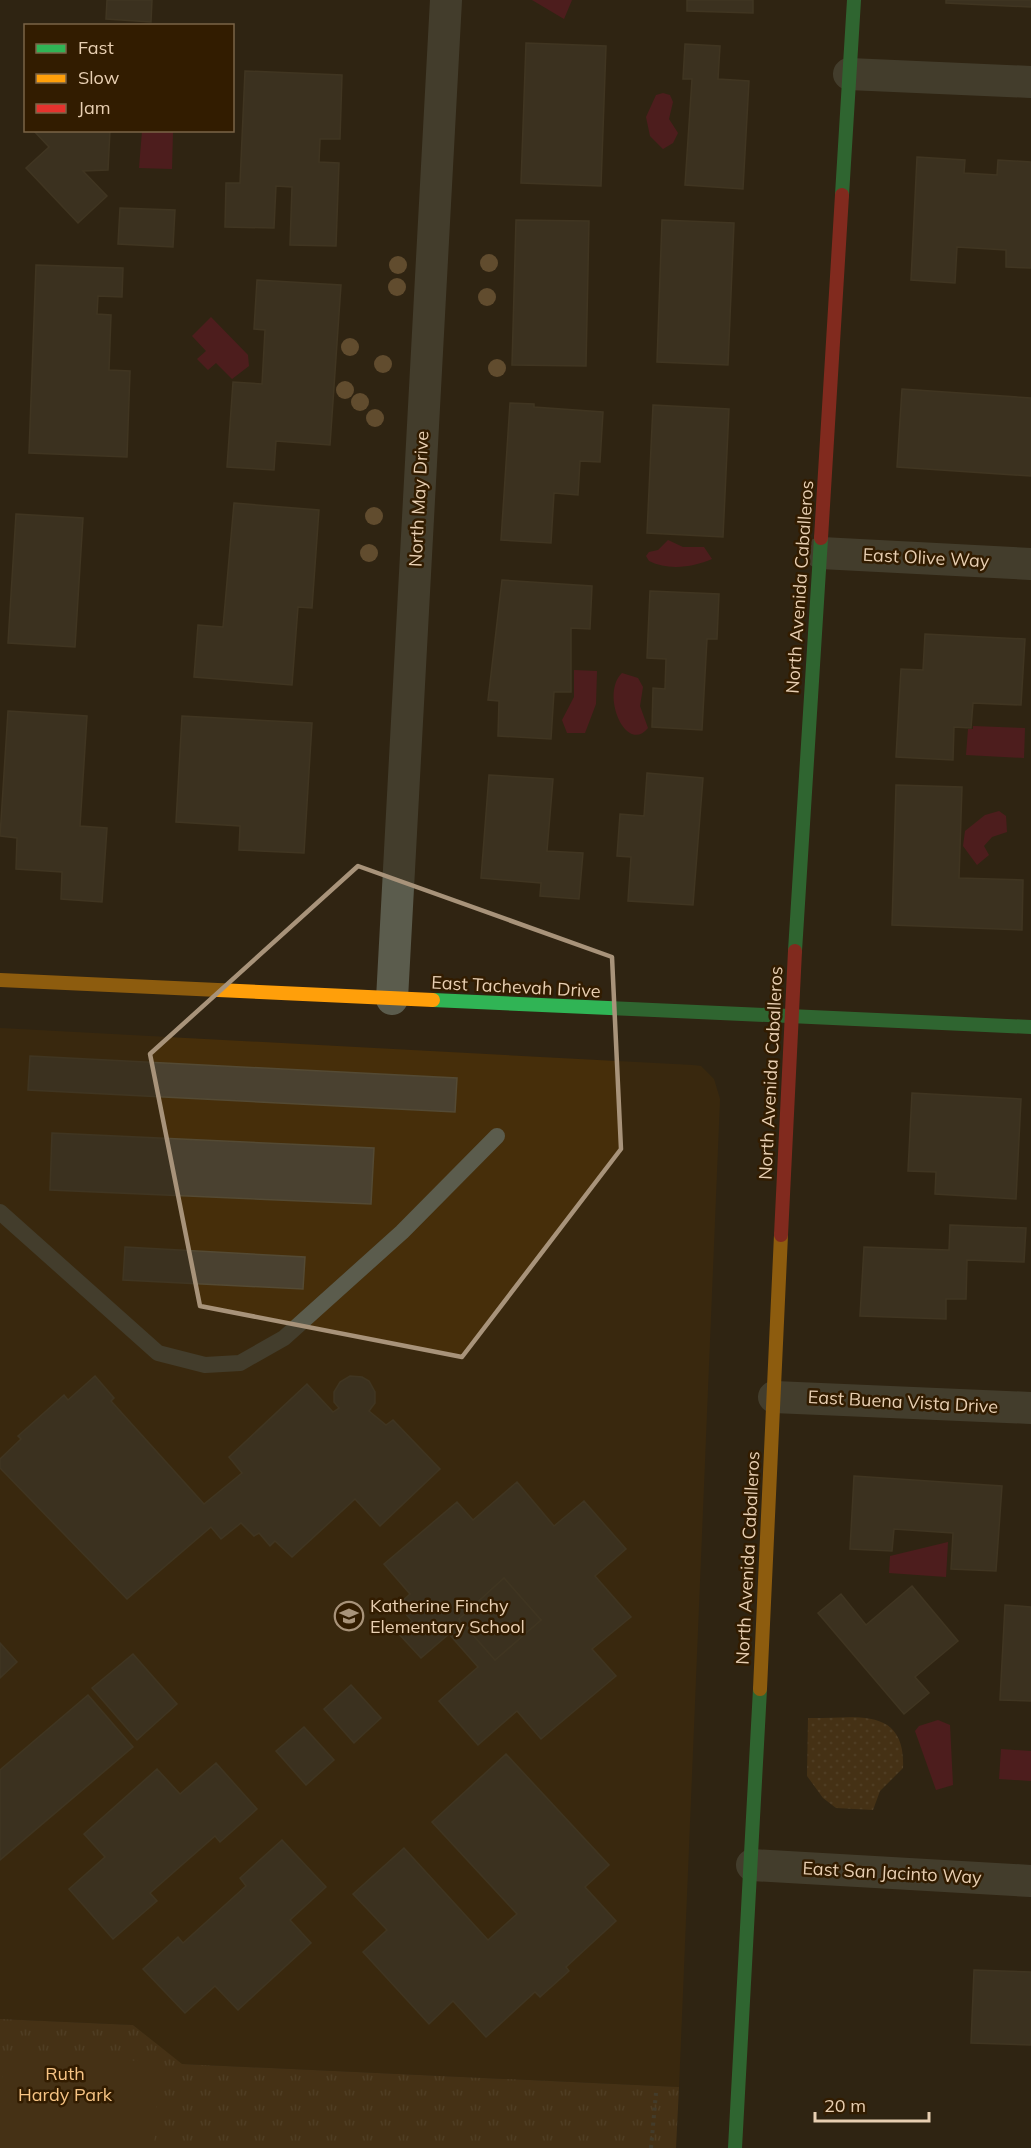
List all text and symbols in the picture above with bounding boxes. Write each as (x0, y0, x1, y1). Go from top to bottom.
legend (24, 24, 234, 132)
text: Fast (78, 36, 114, 59)
text: Slow (78, 66, 120, 89)
text: Jam (78, 96, 111, 119)
street label: North May Drive (403, 430, 434, 568)
street label: North Avenida Caballeros (781, 479, 818, 694)
street label: East Olive Way (862, 543, 990, 572)
street label: North Avenida Caballeros (753, 966, 788, 1180)
street label: East Tachevah Drive (431, 971, 601, 1002)
street label: East Buena Vista Drive (807, 1385, 999, 1418)
street label: North Avenida Caballeros (730, 1451, 765, 1665)
place label: Katherine Finchy Elementary School (370, 1594, 525, 1638)
school or university icon: Katherine Finchy Elementary School (333, 1600, 365, 1632)
street label: East San Jacinto Way (802, 1856, 983, 1889)
park label: Ruth Hardy Park (18, 2062, 113, 2106)
scale bar (815, 2085, 929, 2123)
text: 20 m (824, 2094, 866, 2117)

